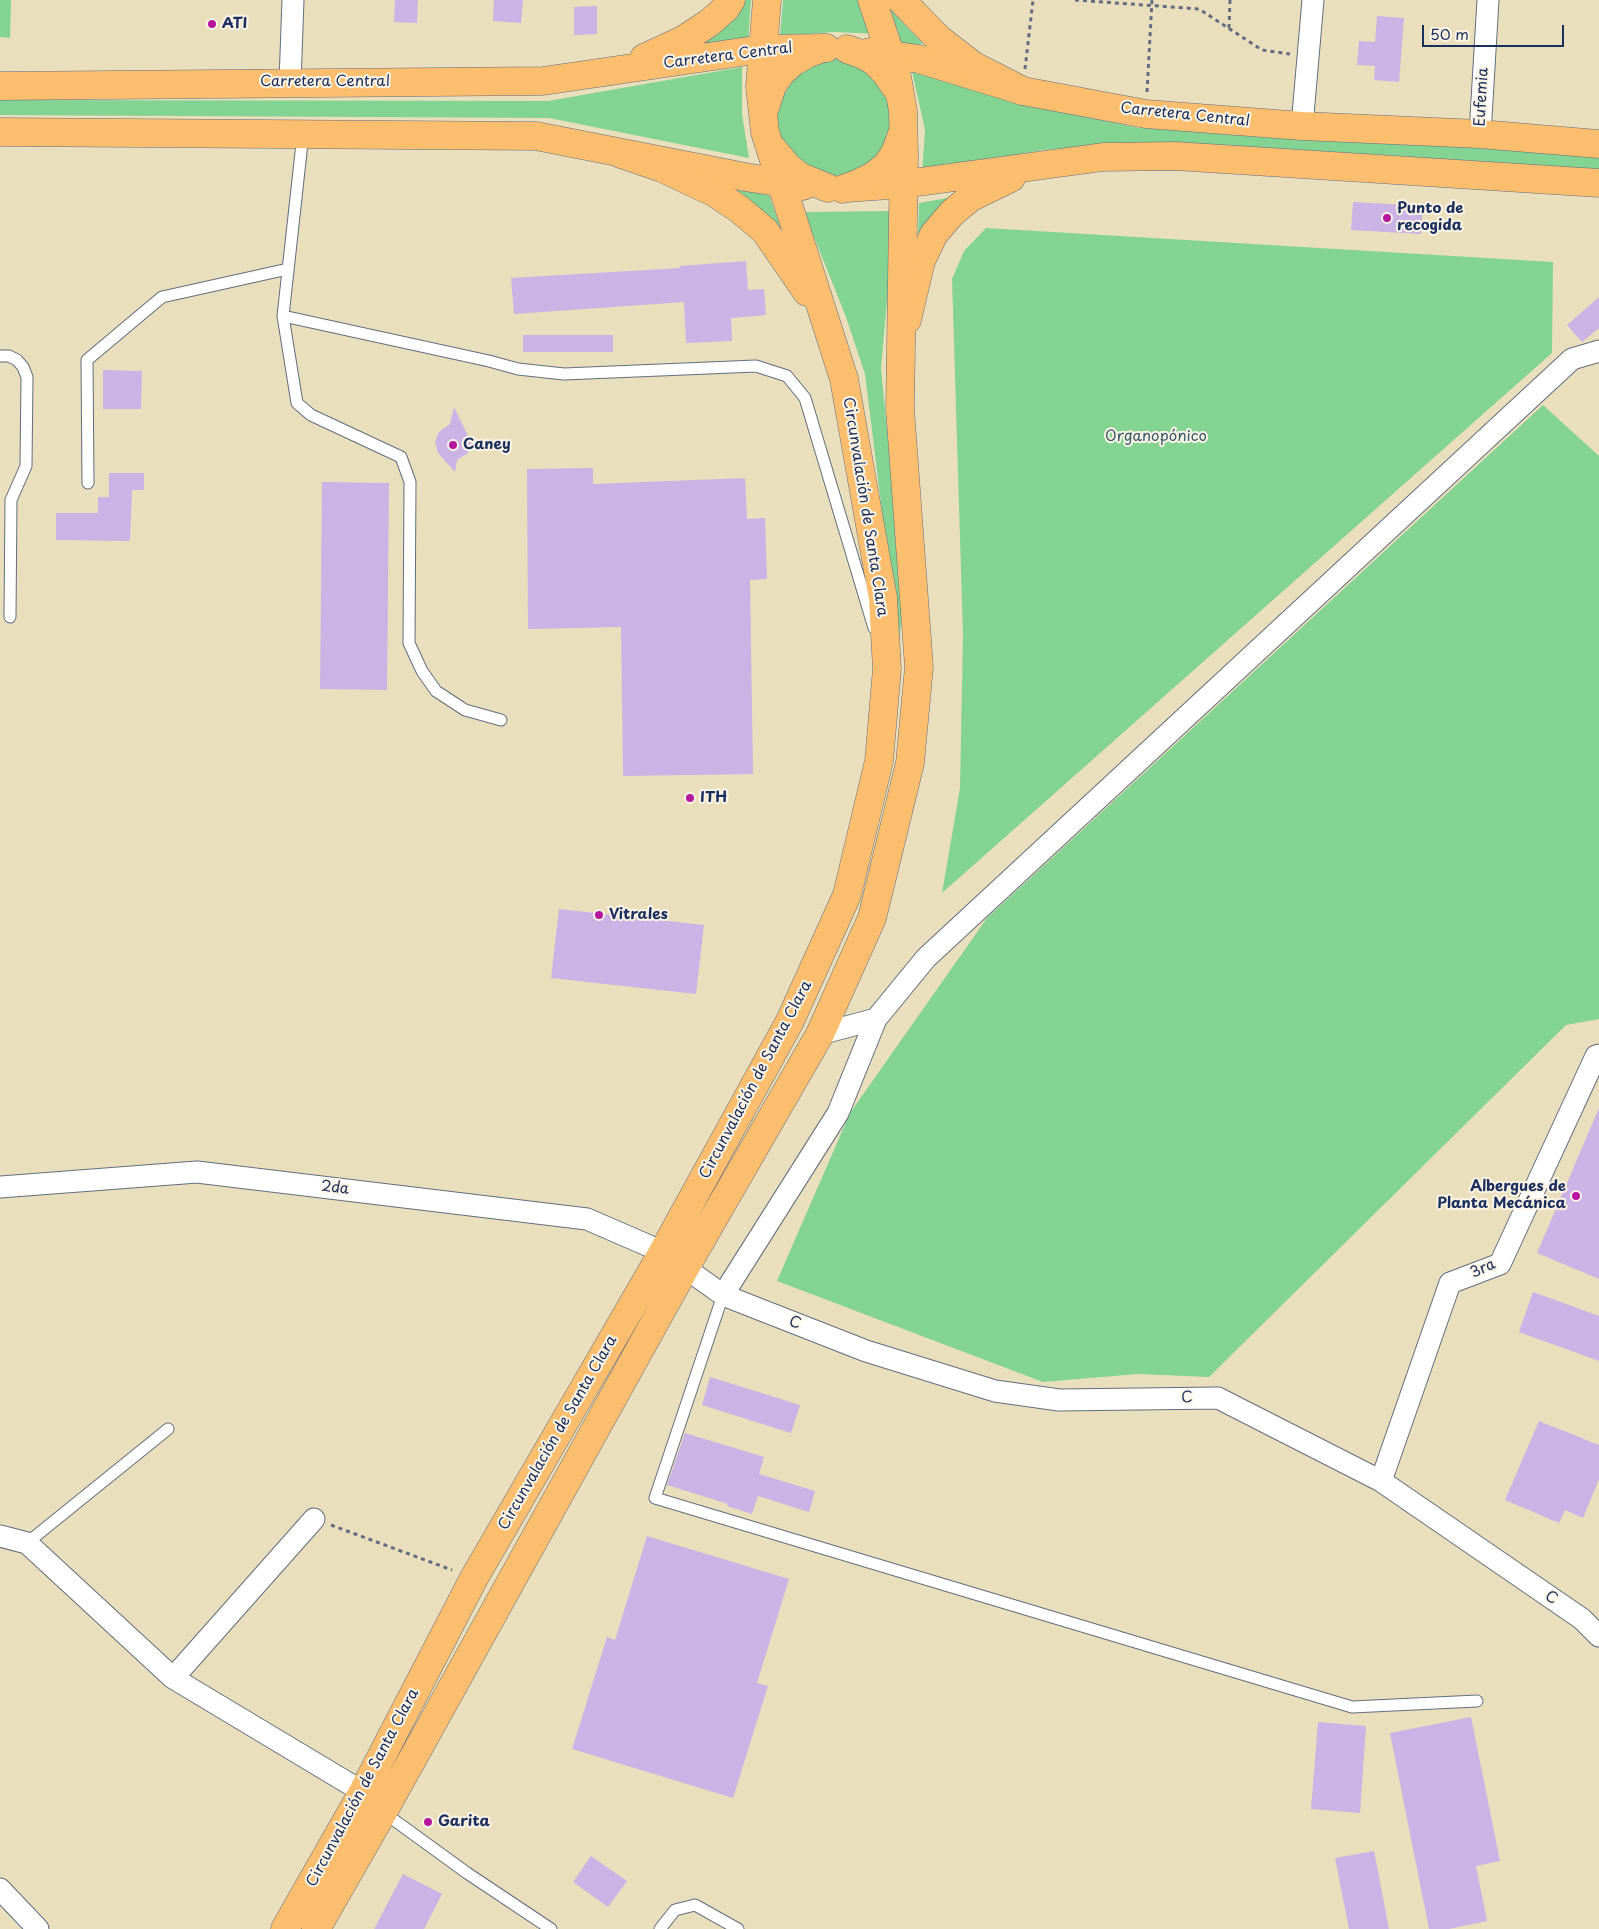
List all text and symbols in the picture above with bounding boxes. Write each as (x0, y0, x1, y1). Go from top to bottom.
place label: ATI (222, 15, 247, 33)
scale bar (1424, 15, 1566, 47)
marker: ATI (206, 18, 218, 30)
text: 50 m (1430, 22, 1469, 45)
street label: Carretera Central (662, 39, 794, 73)
street label: Eufemia (1471, 67, 1493, 127)
street label: Carretera Central (260, 73, 390, 91)
street label: Carretera Central (1119, 99, 1251, 131)
place label: Punto de recogida (1397, 200, 1464, 235)
marker: Punto de recogida (1381, 212, 1393, 224)
street label: Circunvalación de Santa Clara (839, 396, 891, 618)
park label: Organopónico (1105, 428, 1207, 446)
place label: Caney (463, 436, 511, 454)
marker: Caney (447, 439, 459, 451)
place label: ITH (700, 789, 727, 807)
marker: ITH (684, 792, 696, 804)
place label: Vitrales (609, 906, 668, 924)
marker: Vitrales (593, 909, 605, 921)
street label: Circunvalación de Santa Clara (696, 978, 816, 1182)
street label: 2da (320, 1177, 350, 1199)
place label: Albergues de Planta Mecánica (1437, 1178, 1566, 1213)
marker: Albergues de Planta Mecánica (1570, 1190, 1582, 1202)
street label: 3ra (1468, 1256, 1498, 1282)
street label: C (786, 1312, 804, 1334)
street label: Circunvalación de Santa Clara (495, 1332, 621, 1534)
street label: C (1181, 1389, 1193, 1407)
street label: C (1541, 1587, 1561, 1609)
street label: Circunvalación de Santa Clara (303, 1686, 423, 1890)
place label: Garita (438, 1813, 490, 1831)
marker: Garita (422, 1816, 434, 1828)

